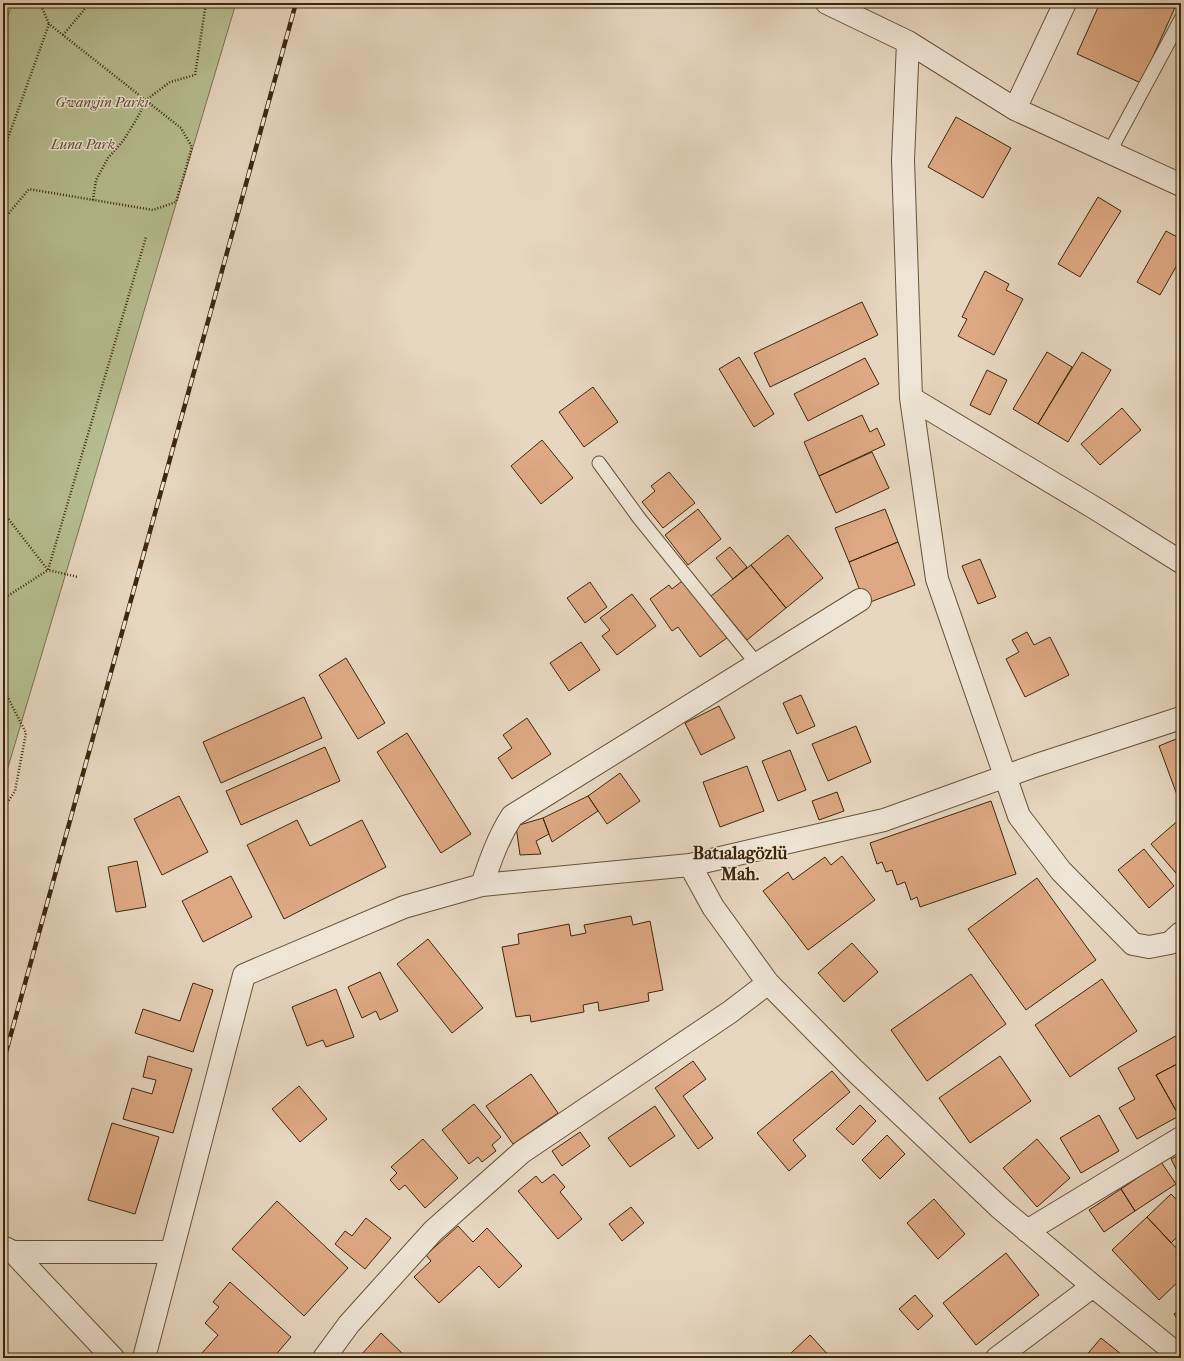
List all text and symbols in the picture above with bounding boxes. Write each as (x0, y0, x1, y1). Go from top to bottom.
park label: Gwangjin Parkı (55, 94, 149, 111)
park label: Luna Park (50, 136, 115, 153)
district label: Batıalagözlü Mah. (692, 843, 788, 885)

